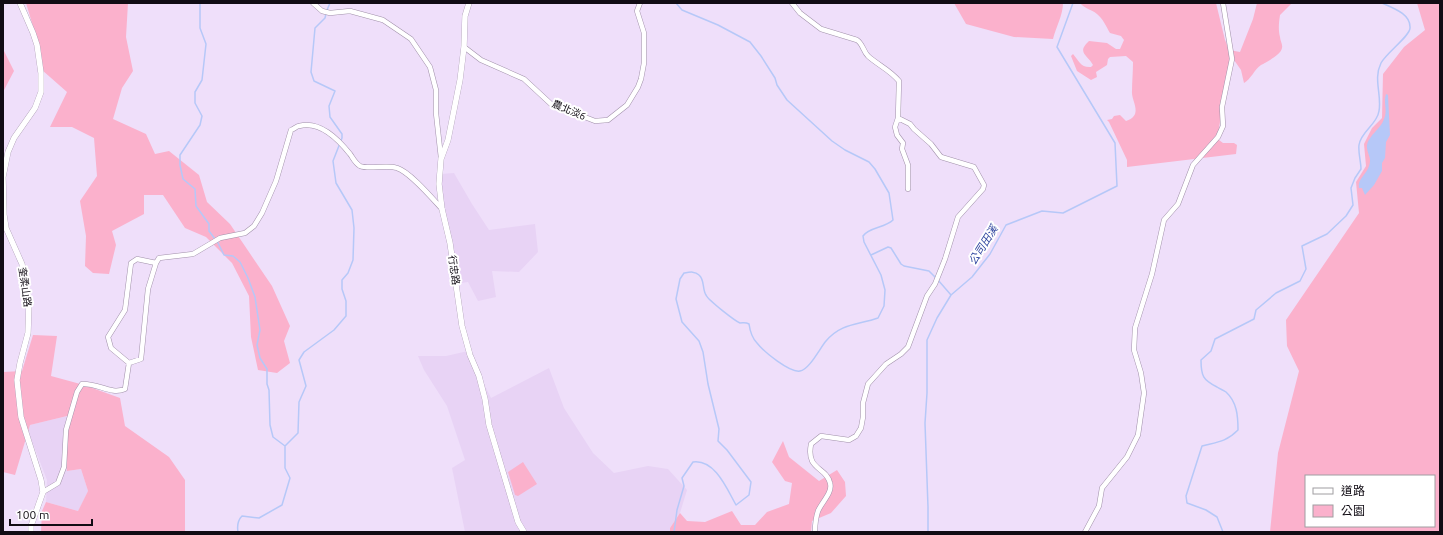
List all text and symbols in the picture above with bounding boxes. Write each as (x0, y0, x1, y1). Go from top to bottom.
street label: 農北淡6 (550, 98, 588, 122)
water label: 公司田溪 (966, 221, 1001, 267)
street label: 行忠路 (446, 254, 462, 286)
street label: 奎柔山路 (17, 266, 33, 308)
legend (1305, 475, 1435, 527)
text: 道路 (1341, 484, 1365, 497)
scale bar (10, 501, 92, 527)
text: 公園 (1341, 504, 1365, 517)
text: 100 m (16, 508, 49, 521)

